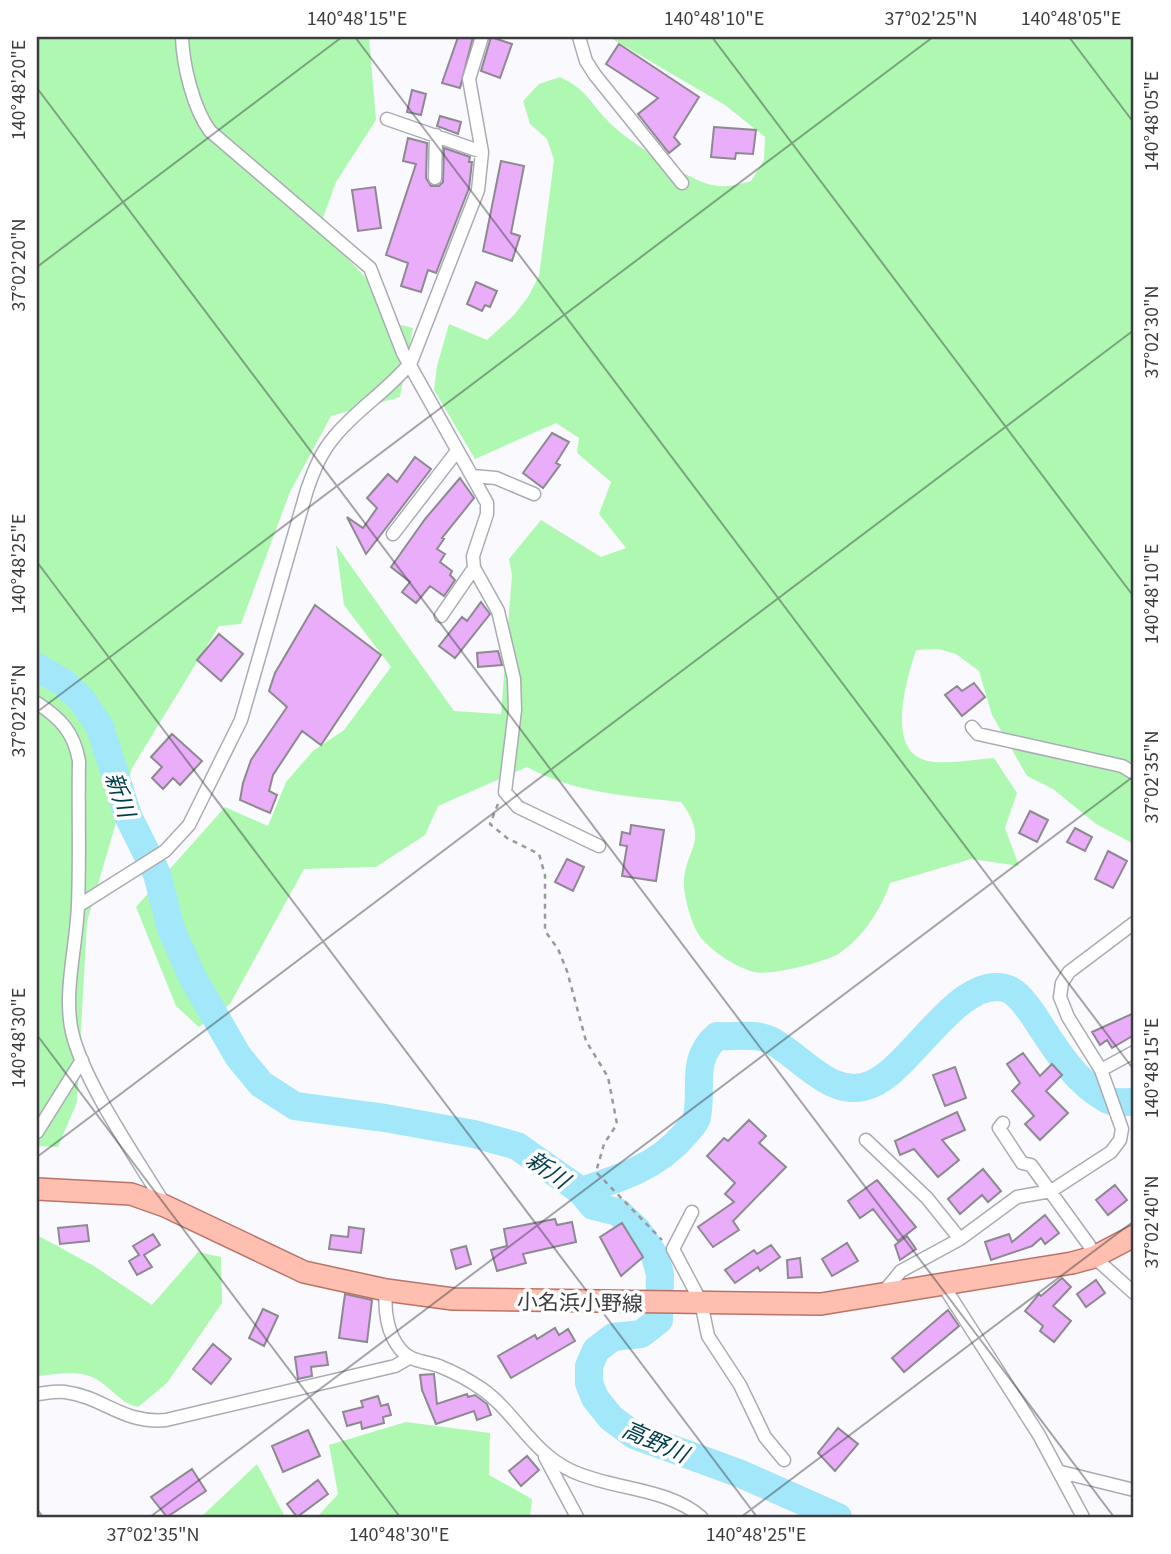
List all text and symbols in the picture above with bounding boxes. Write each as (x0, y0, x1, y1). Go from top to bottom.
text: 140°48'15"E (307, 4, 407, 30)
text: 140°48'10"E (664, 4, 764, 30)
text: 37°02'25"N (884, 4, 978, 30)
text: 140°48'05"E (1021, 4, 1121, 30)
text: 140°48'20"E (4, 40, 30, 140)
text: 140°48'05"E (1137, 71, 1163, 171)
text: 37°02'20"N (4, 218, 30, 312)
text: 37°02'30"N (1137, 285, 1163, 379)
text: 140°48'25"E (4, 514, 30, 614)
text: 140°48'10"E (1137, 544, 1163, 644)
text: 37°02'25"N (4, 664, 30, 758)
text: 37°02'35"N (1137, 730, 1163, 824)
water label: 新川 (98, 767, 147, 824)
text: 140°48'30"E (4, 988, 30, 1088)
text: 140°48'15"E (1137, 1018, 1163, 1118)
water label: 新川 (520, 1141, 580, 1197)
text: 37°02'40"N (1137, 1175, 1163, 1269)
street label: 小名浜小野線 (517, 1285, 643, 1317)
water label: 高野川 (618, 1410, 697, 1471)
text: 37°02'35"N (106, 1520, 200, 1546)
text: 140°48'30"E (349, 1520, 449, 1546)
text: 140°48'25"E (706, 1520, 806, 1546)

